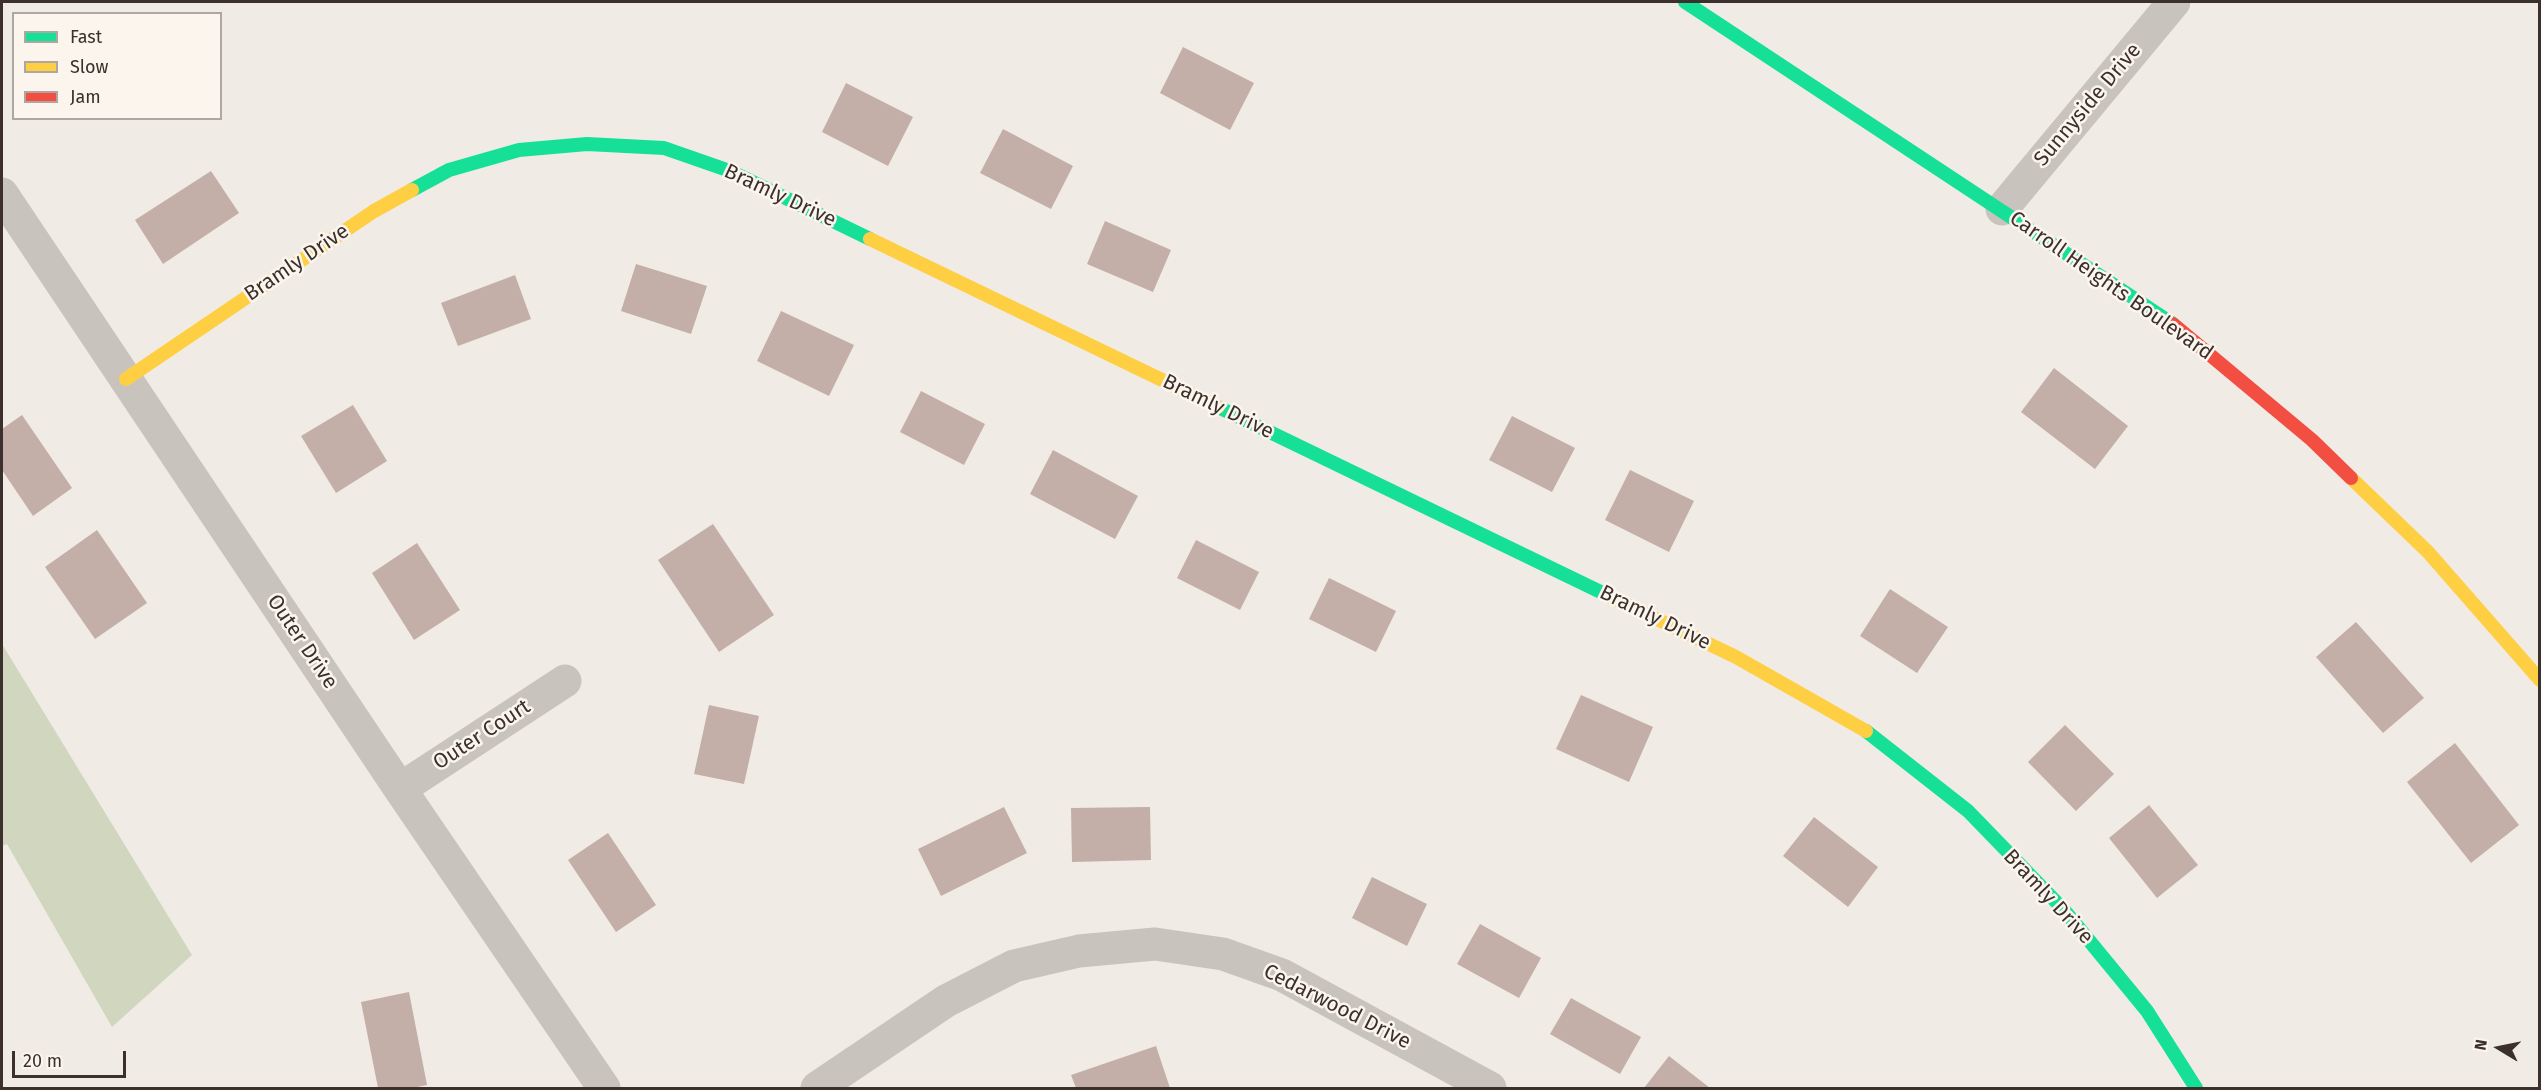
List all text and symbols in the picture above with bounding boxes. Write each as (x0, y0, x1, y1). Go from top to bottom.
legend (12, 12, 222, 120)
text: Fast (70, 26, 102, 48)
street label: Sunnyside Drive (2029, 38, 2147, 172)
text: Slow (70, 56, 108, 78)
text: Jam (70, 86, 101, 108)
street label: Bramly Drive (720, 159, 840, 233)
street label: Carroll Heights Boulevard (2004, 206, 2218, 366)
street label: Bramly Drive (240, 219, 354, 307)
street label: Bramly Drive (1158, 369, 1278, 445)
street label: Bramly Drive (1595, 580, 1715, 656)
street label: Outer Drive (261, 590, 343, 694)
street label: Outer Court (429, 694, 535, 776)
street label: Bramly Drive (1998, 844, 2098, 950)
street label: Cedarwood Drive (1259, 959, 1415, 1055)
north arrow (2469, 1018, 2529, 1078)
text: N (2471, 1038, 2491, 1052)
scale bar (15, 1039, 129, 1077)
text: 20 m (23, 1050, 62, 1072)

